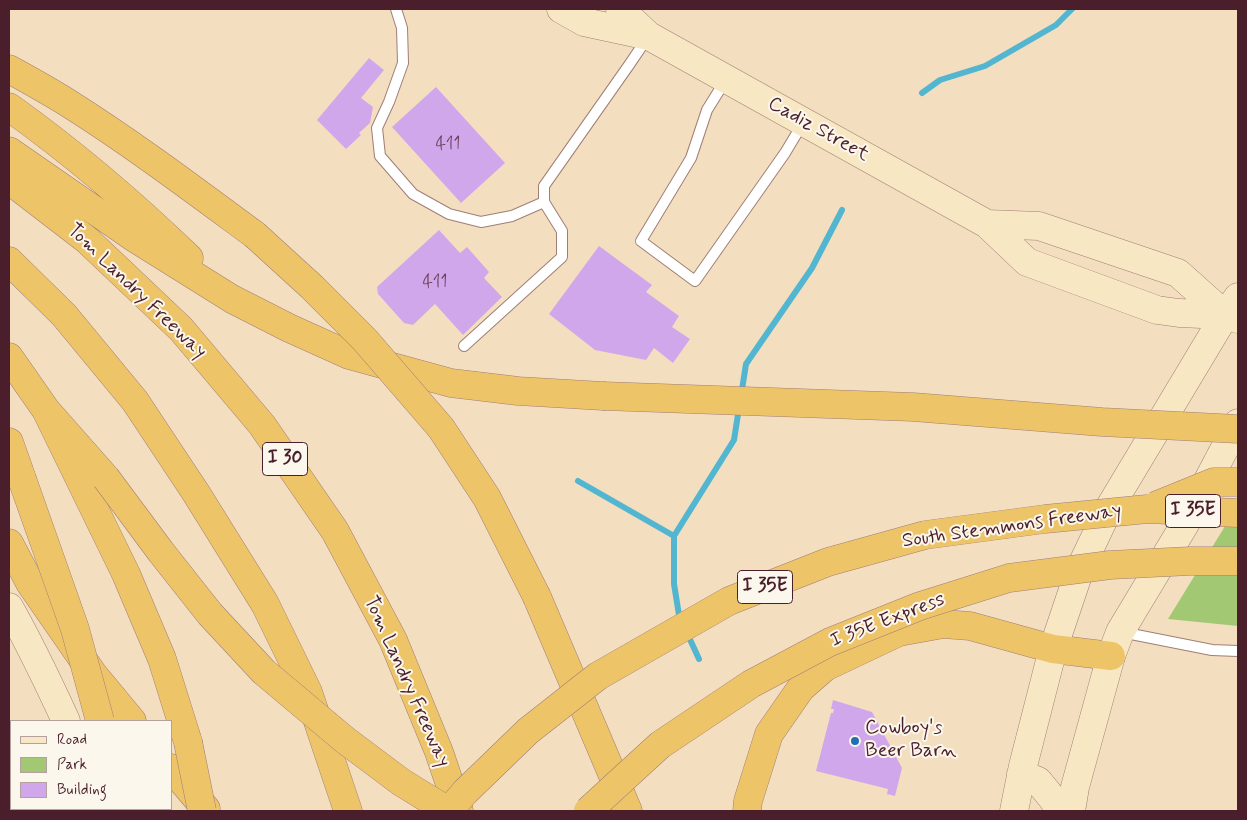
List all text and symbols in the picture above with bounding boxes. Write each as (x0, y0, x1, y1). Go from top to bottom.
street label: Cadiz Street (763, 92, 873, 168)
house number: 411 (435, 134, 461, 156)
street label: Tom Landry Freeway (61, 219, 211, 365)
house number: 411 (422, 272, 448, 294)
road number: I 30 (262, 442, 308, 476)
road number: I 35E (1166, 494, 1220, 528)
street label: South Stemmons Freeway (901, 500, 1123, 554)
road number: I 35E (738, 570, 792, 604)
street label: I 35E Express (827, 588, 949, 654)
street label: Tom Landry Freeway (357, 593, 455, 771)
place label: Cowboy's Beer Barn (865, 717, 957, 764)
legend (10, 720, 172, 810)
text: Road (57, 730, 87, 750)
marker: Cowboy's Beer Barn (849, 735, 861, 747)
text: Park (57, 755, 87, 775)
text: Building (57, 780, 107, 800)

